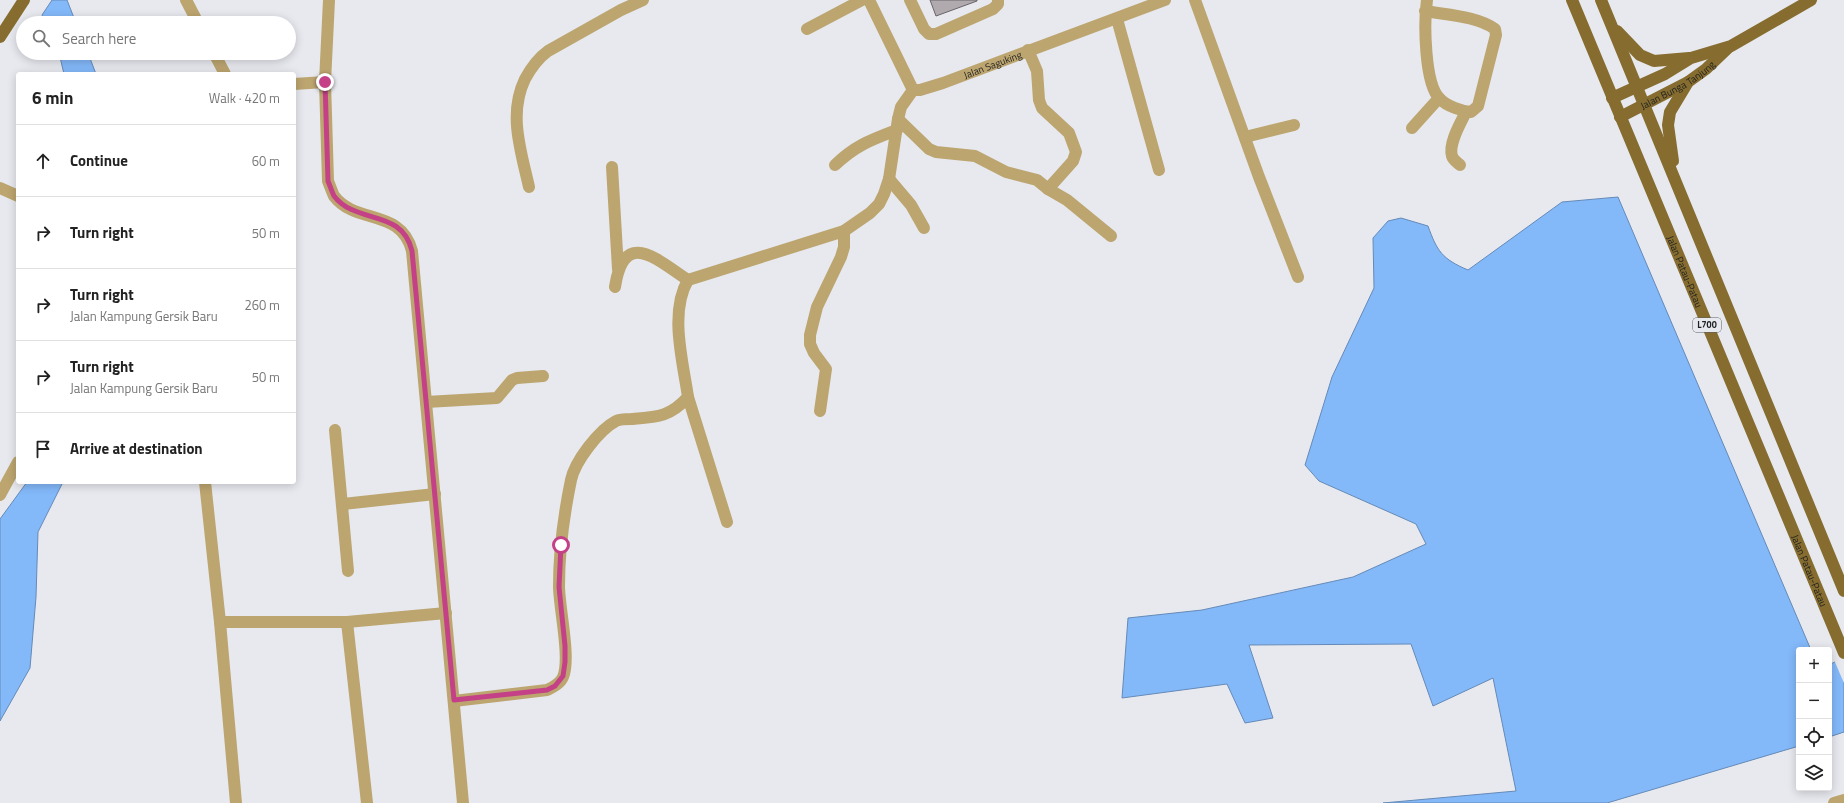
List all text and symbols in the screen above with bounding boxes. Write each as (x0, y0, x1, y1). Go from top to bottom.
search box (16, 16, 296, 60)
icon: search (30, 27, 52, 49)
text: Search here (62, 27, 136, 50)
street label: Jalan Saguking (961, 47, 1024, 83)
street label: Jalan Bunga Tanjung (1638, 57, 1719, 113)
route end (316, 73, 334, 91)
text: 6 min (32, 85, 73, 111)
text: Walk · 420 m (209, 88, 280, 108)
text: Continue (70, 149, 128, 172)
icon: ahead (32, 150, 54, 172)
text: 60 m (252, 151, 280, 171)
text: Turn right (70, 221, 134, 244)
icon: right (32, 222, 54, 244)
text: 50 m (252, 223, 280, 243)
street label: Jalan Patau-Patau (1663, 233, 1706, 310)
text: Turn right (70, 283, 134, 306)
icon: right (32, 294, 54, 316)
text: 260 m (244, 295, 280, 315)
text: Jalan Kampung Gersik Baru (70, 306, 218, 326)
road number: L700 (1693, 318, 1721, 332)
text: Turn right (70, 355, 134, 378)
icon: right (32, 366, 54, 388)
text: 50 m (252, 367, 280, 387)
text: Jalan Kampung Gersik Baru (70, 378, 218, 398)
text: Arrive at destination (70, 437, 203, 460)
icon: arrive (32, 438, 54, 460)
street label: Jalan Patau-Patau (1787, 532, 1831, 609)
route start (552, 536, 570, 554)
map controls (1796, 647, 1832, 791)
button: + (1796, 647, 1832, 683)
button: − (1796, 683, 1832, 719)
button: locate (1796, 719, 1832, 755)
button: layers (1796, 755, 1832, 791)

